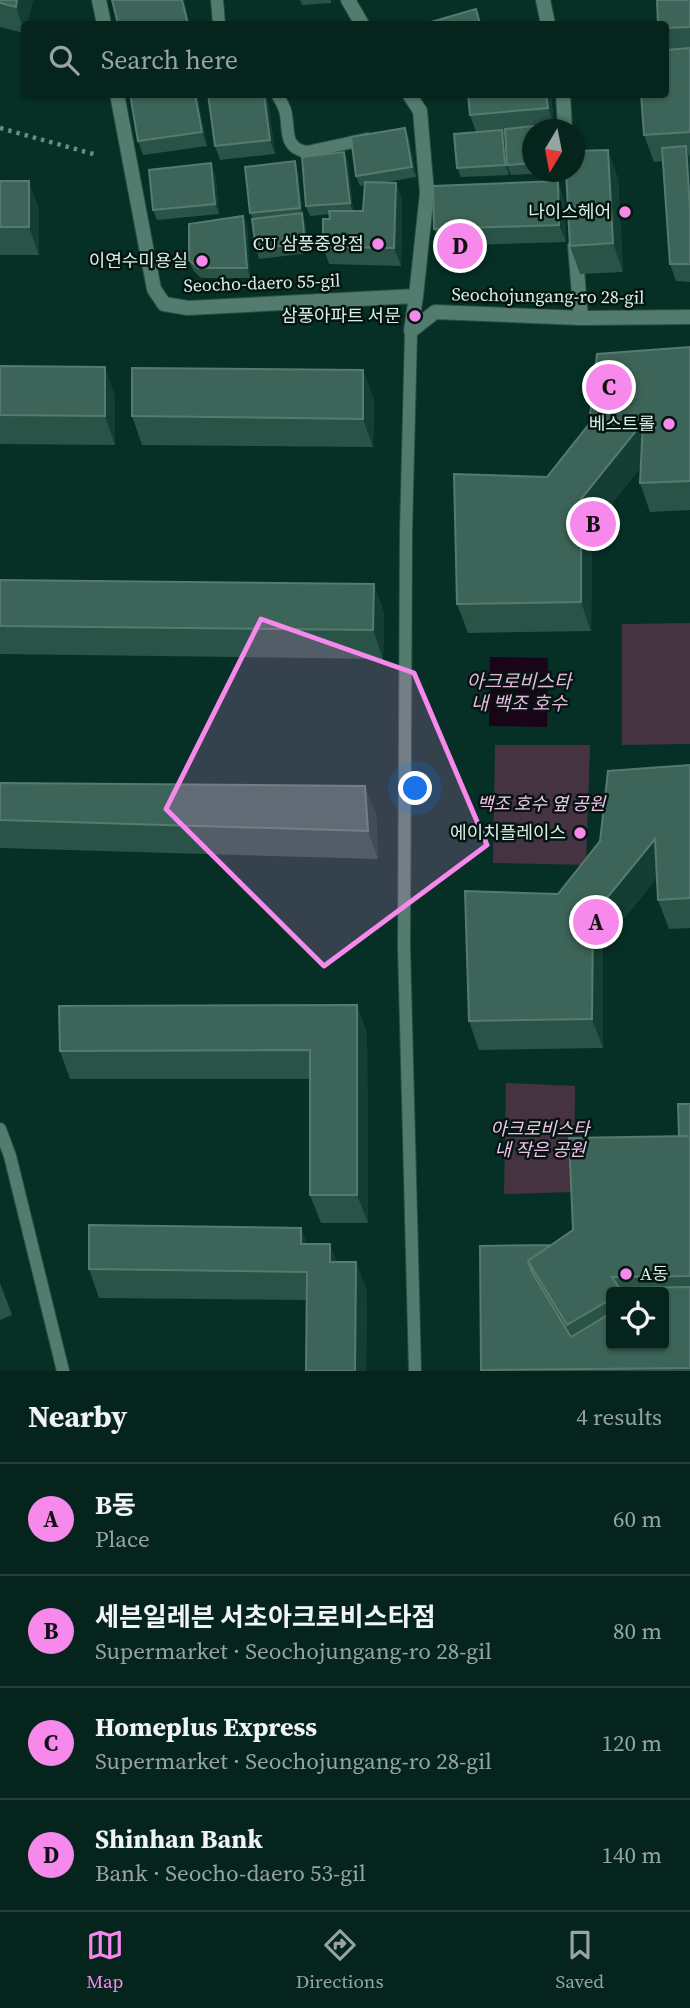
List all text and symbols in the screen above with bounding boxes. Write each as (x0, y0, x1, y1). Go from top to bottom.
search box (21, 21, 669, 98)
icon: search (45, 41, 83, 79)
text: Search here (101, 42, 238, 78)
north arrow (522, 119, 585, 182)
place label: 나이스헤어 (528, 199, 611, 224)
marker: 나이스헤어 (617, 204, 633, 220)
pin: D (437, 220, 483, 272)
place label: CU 삼풍중앙점 (253, 231, 364, 256)
marker: CU 삼풍중앙점 (370, 236, 386, 252)
place label: 이연수미용실 (89, 248, 188, 273)
marker: 이연수미용실 (194, 253, 210, 269)
street label: Seocho-daero 55-gil (183, 267, 341, 298)
street label: Seochojungang-ro 28-gil (451, 281, 645, 310)
place label: 삼풍아파트 서문 (281, 303, 401, 328)
marker: 삼풍아파트 서문 (407, 308, 423, 324)
pin: C (586, 361, 632, 413)
place label: 베스트롤 (589, 411, 655, 436)
marker: 베스트롤 (661, 416, 677, 432)
pin: B (570, 498, 616, 550)
water label: 아크로비스타 내 백조 호수 (467, 668, 574, 716)
your location (398, 771, 432, 805)
park label: 백조 호수 옆 공원 (477, 791, 607, 816)
place label: 에이치플레이스 (450, 820, 566, 845)
marker: 에이치플레이스 (572, 825, 588, 841)
pin: A (573, 896, 619, 948)
park label: 아크로비스타 내 작은 공원 (490, 1116, 592, 1162)
place label: A동 (640, 1261, 669, 1286)
marker: A동 (618, 1266, 634, 1282)
map controls (606, 1287, 669, 1350)
button: locate (606, 1287, 669, 1350)
text: Nearby (28, 1396, 127, 1437)
text: 4 results (576, 1401, 662, 1433)
text: B동 (95, 1487, 136, 1523)
text: A (43, 1503, 59, 1535)
text: 60 m (613, 1503, 662, 1535)
text: Place (95, 1523, 150, 1555)
text: 세븐일레븐 서초아크로비스타점 (95, 1599, 435, 1635)
text: B (44, 1615, 58, 1647)
text: 80 m (613, 1615, 662, 1647)
text: Supermarket · Seochojungang-ro 28-gil (95, 1635, 492, 1667)
text: Homeplus Express (95, 1709, 317, 1745)
text: C (44, 1727, 58, 1759)
text: 120 m (601, 1727, 662, 1759)
text: Supermarket · Seochojungang-ro 28-gil (95, 1745, 492, 1777)
text: Shinhan Bank (95, 1821, 263, 1857)
text: D (43, 1839, 59, 1871)
text: 140 m (601, 1839, 662, 1871)
text: Bank · Seocho-daero 53-gil (95, 1857, 366, 1889)
tab: Map (86, 1926, 124, 1994)
tab: Directions (296, 1926, 384, 1994)
tab: Saved (555, 1926, 604, 1994)

